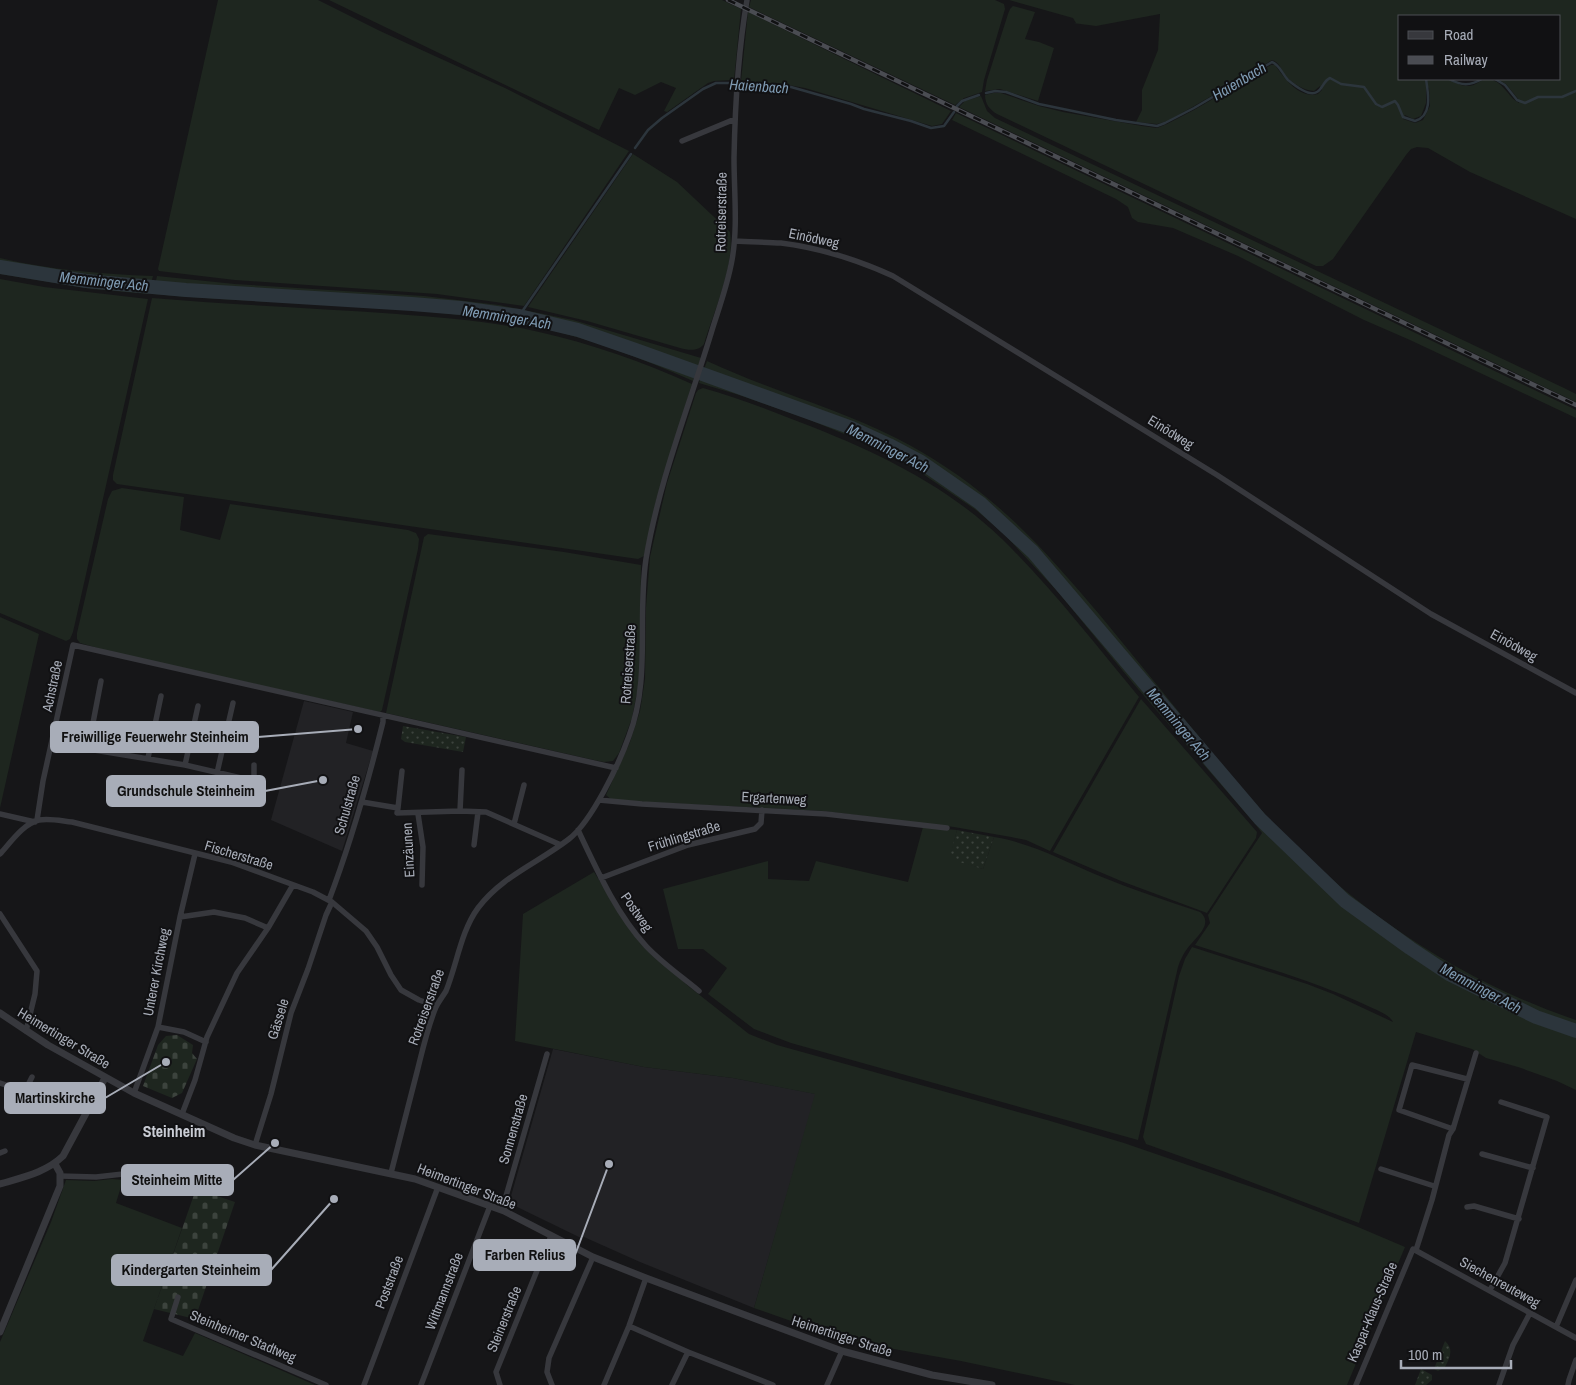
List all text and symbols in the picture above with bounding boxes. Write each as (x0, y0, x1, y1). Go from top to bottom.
legend (1398, 15, 1561, 80)
text: Road (1444, 24, 1473, 45)
text: Railway (1444, 49, 1489, 70)
water label: Haienbach (1208, 57, 1270, 105)
water label: Haienbach (729, 73, 790, 99)
street label: Rotreiserstraße (711, 172, 731, 252)
street label: Einödweg (787, 224, 841, 252)
water label: Memminger Ach (58, 266, 150, 296)
water label: Memminger Ach (461, 300, 553, 334)
street label: Einödweg (1145, 411, 1198, 453)
water label: Memminger Ach (843, 418, 933, 478)
street label: Rotreiserstraße (616, 624, 640, 704)
street label: Einödweg (1487, 625, 1541, 666)
street label: Achstraße (38, 659, 66, 714)
water label: Memminger Ach (1142, 683, 1216, 765)
callout: Freiwillige Feuerwehr Steinheim (51, 722, 258, 752)
text: Freiwillige Feuerwehr Steinheim (61, 726, 249, 747)
street label: Schulstraße (330, 773, 364, 837)
callout: Grundschule Steinheim (107, 776, 265, 806)
text: Grundschule Steinheim (117, 780, 255, 801)
street label: Ergartenweg (741, 787, 808, 809)
street label: Frühlingstraße (646, 816, 722, 856)
street label: Einzäunen (398, 822, 418, 878)
street label: Fischerstraße (203, 836, 275, 874)
street label: Postweg (617, 889, 657, 936)
street label: Unterer Kirchweg (139, 926, 173, 1018)
water label: Memminger Ach (1437, 958, 1526, 1018)
street label: Rotreiserstraße (404, 966, 448, 1048)
street label: Gässele (263, 996, 293, 1042)
street label: Heimertinger Straße (15, 1003, 113, 1073)
callout: Martinskirche (5, 1083, 105, 1113)
text: Martinskirche (15, 1087, 95, 1108)
street label: Sonnenstraße (494, 1092, 532, 1166)
district label: Steinheim (143, 1120, 205, 1142)
street label: Heimertinger Straße (415, 1159, 519, 1213)
callout: Steinheim Mitte (122, 1165, 233, 1195)
text: Steinheim Mitte (132, 1169, 223, 1190)
callout: Farben Relius (474, 1240, 575, 1270)
text: Farben Relius (485, 1244, 566, 1265)
street label: Wittmannstraße (421, 1250, 467, 1332)
street label: Siechenreuteweg (1457, 1252, 1544, 1312)
street label: Poststraße (371, 1253, 407, 1311)
callout: Kindergarten Steinheim (112, 1255, 271, 1285)
text: Kindergarten Steinheim (122, 1259, 260, 1280)
street label: Kaspar-Klaus-Straße (1343, 1259, 1401, 1365)
street label: Steinerstraße (483, 1283, 525, 1355)
street label: Steinheimer Stadtweg (187, 1306, 299, 1367)
street label: Heimertinger Straße (789, 1311, 895, 1361)
scale bar (1401, 1338, 1511, 1370)
text: 100 m (1408, 1344, 1442, 1365)

